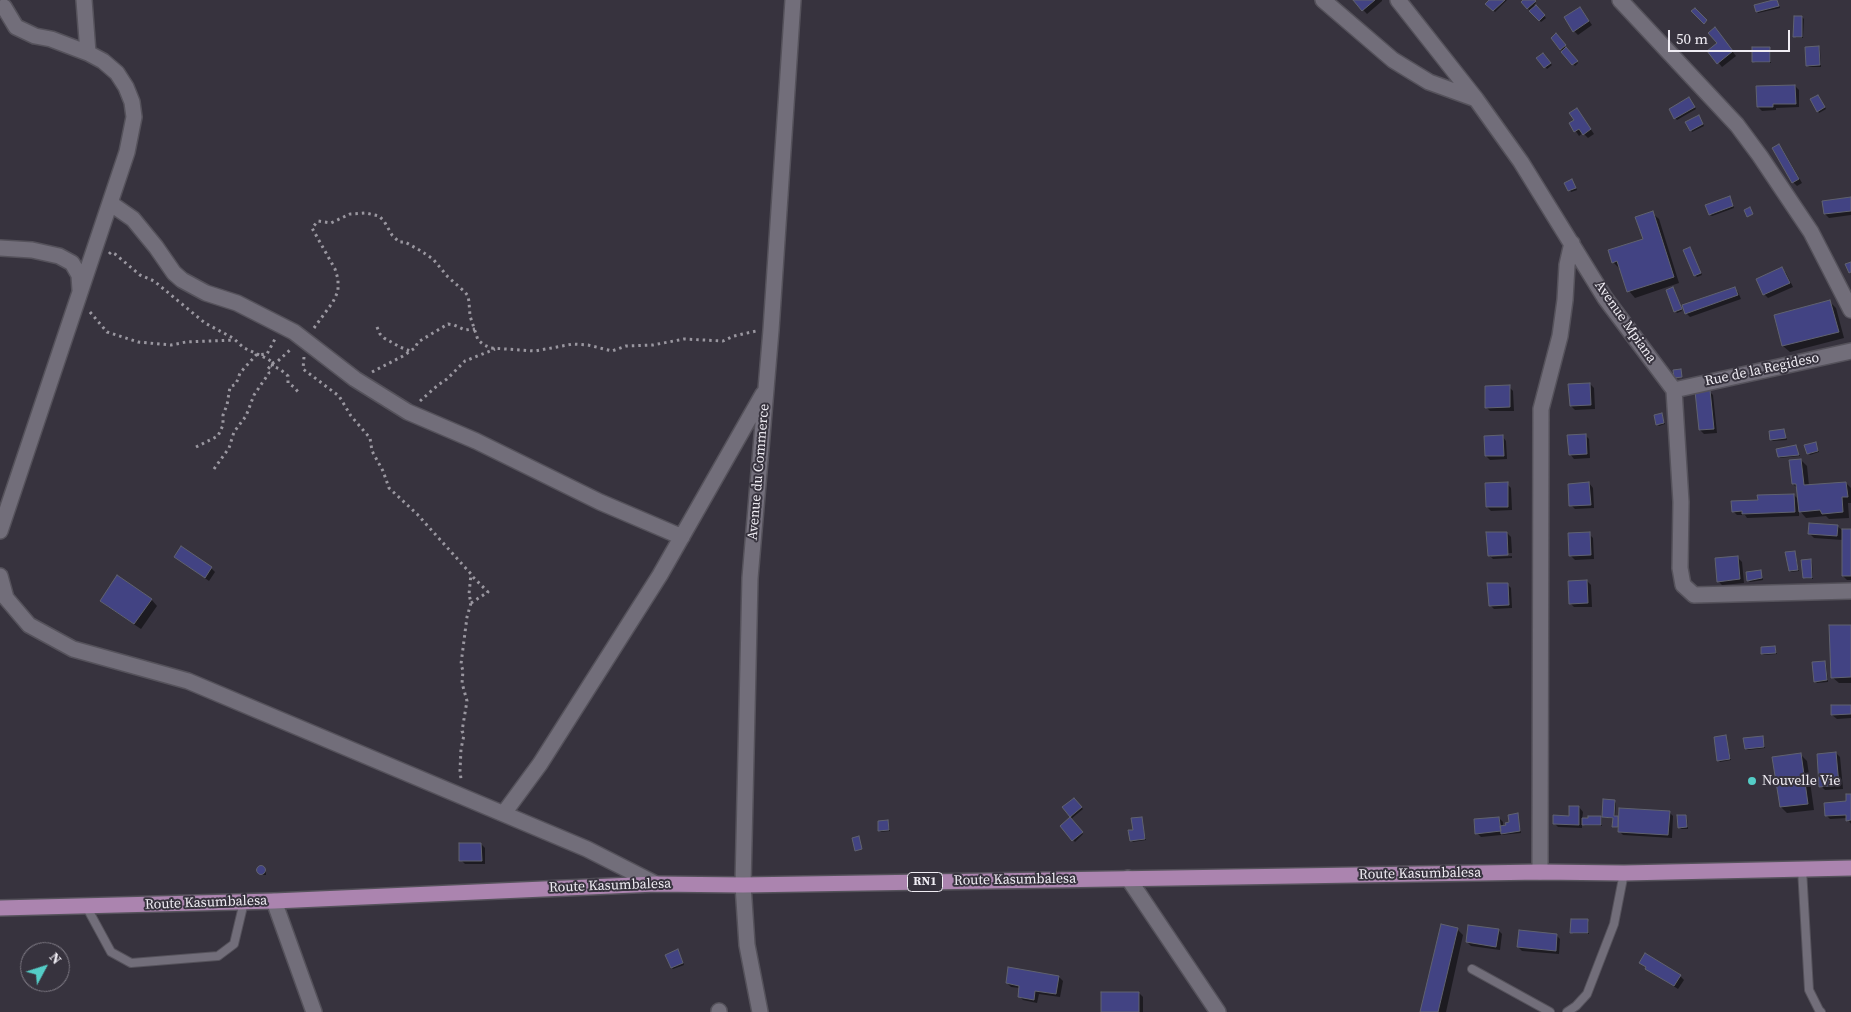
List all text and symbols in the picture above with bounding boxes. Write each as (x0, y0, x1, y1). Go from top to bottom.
scale bar (1671, 20, 1794, 52)
text: 50 m (1676, 28, 1708, 49)
street label: Avenue Mpiana (1590, 278, 1660, 366)
street label: Rue de la Regideso (1703, 350, 1821, 390)
street label: Avenue du Commerce (745, 403, 773, 541)
place label: Nouvelle Vie (1762, 773, 1840, 789)
marker: Nouvelle Vie (1746, 775, 1758, 787)
street label: Route Kasumbalesa (1359, 865, 1481, 883)
street label: Route Kasumbalesa (954, 871, 1076, 889)
road number: RN1 (908, 872, 942, 892)
street label: Route Kasumbalesa (548, 875, 672, 897)
street label: Route Kasumbalesa (144, 892, 268, 914)
north arrow (20, 942, 70, 992)
text: N (45, 948, 67, 968)

